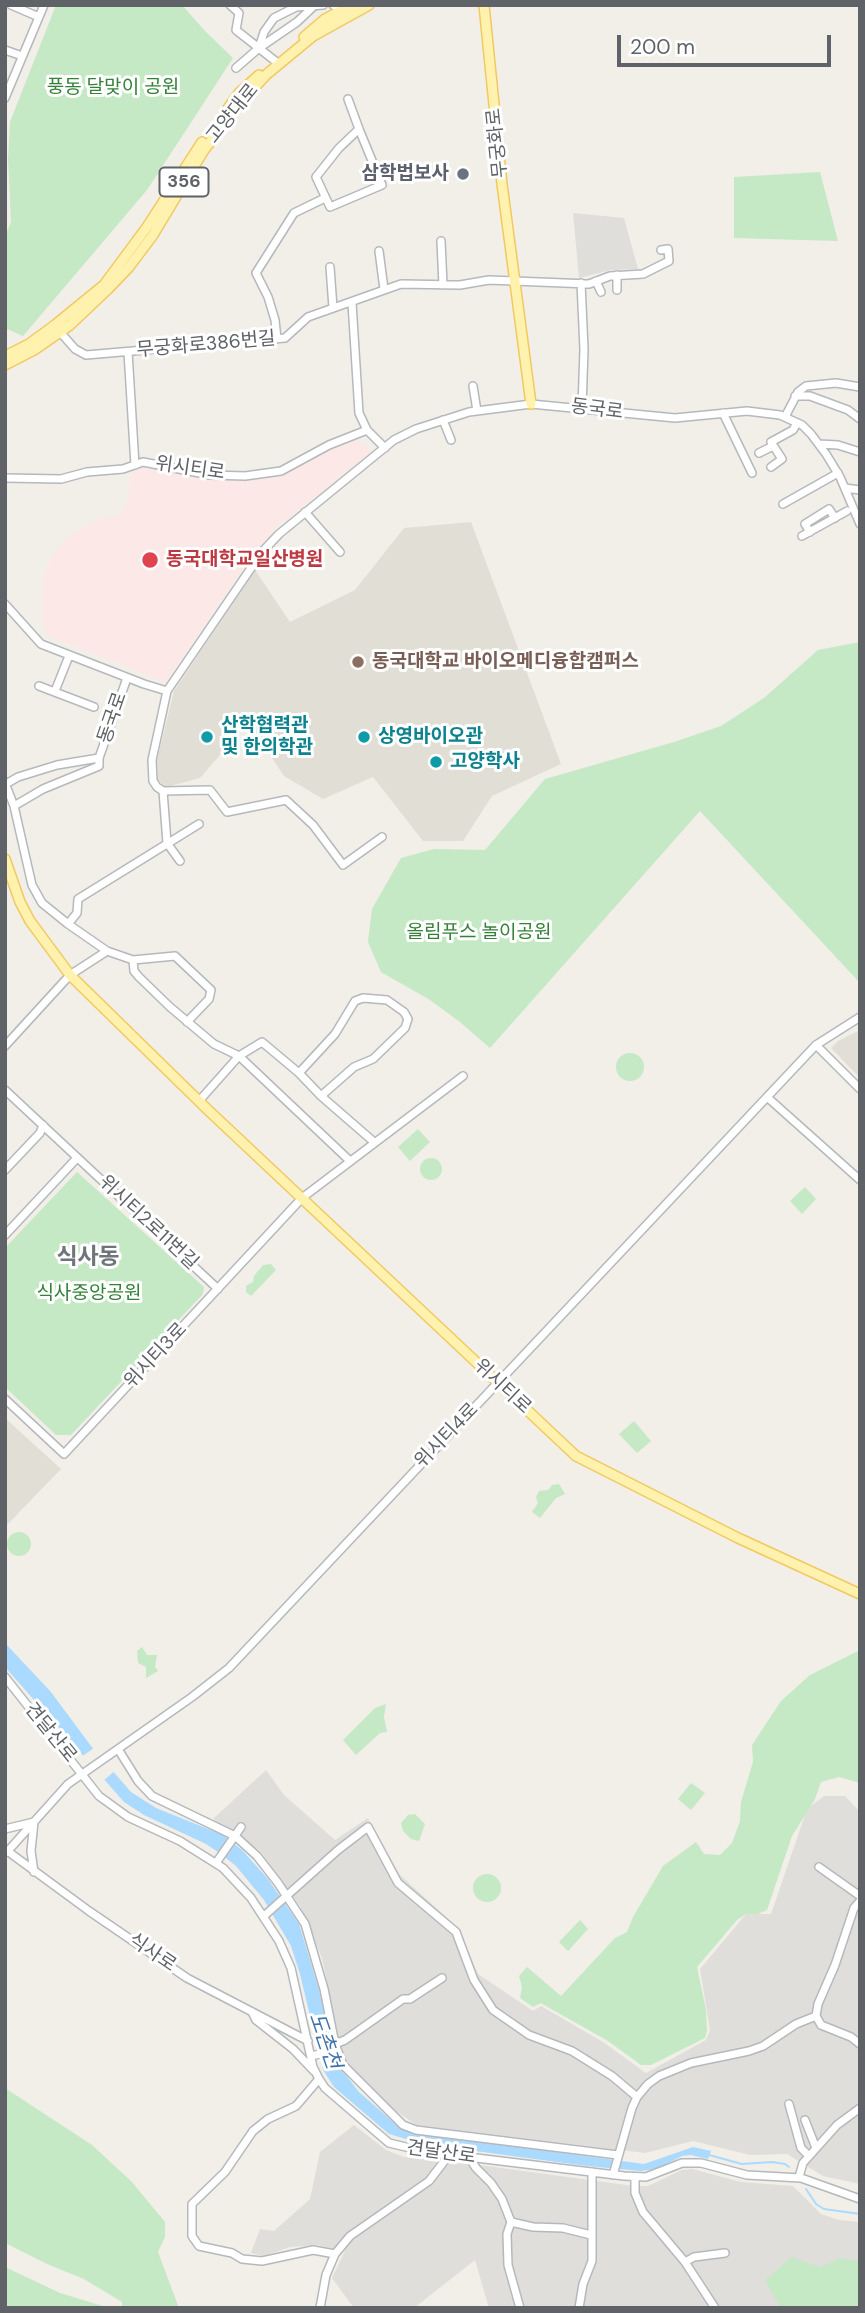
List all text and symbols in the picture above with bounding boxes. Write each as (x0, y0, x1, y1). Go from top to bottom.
scale bar (620, 21, 834, 65)
text: 200 m (630, 33, 695, 61)
park label: 풍동 달맞이 공원 (47, 77, 179, 99)
street label: 고양대로 (202, 80, 264, 148)
street label: 무궁화로 (483, 107, 513, 179)
place label: 삼학법보사 (362, 163, 449, 185)
marker: 삼학법보사 (455, 166, 471, 182)
road number: 356 (160, 168, 208, 196)
street label: 무궁화로386번길 (135, 328, 277, 362)
street label: 동국로 (570, 395, 624, 425)
street label: 위시티로 (154, 453, 226, 485)
place label: 동국대학교일산병원 (166, 549, 323, 571)
marker: 동국대학교일산병원 (140, 550, 160, 570)
place label: 동국대학교 바이오메디융합캠퍼스 (372, 651, 639, 673)
marker: 동국대학교 바이오메디융합캠퍼스 (350, 654, 366, 670)
street label: 동국로 (94, 689, 132, 747)
place label: 산학협력관 및 한의학관 (221, 715, 313, 759)
place label: 상영바이오관 (378, 726, 483, 748)
marker: 산학협력관 및 한의학관 (199, 729, 215, 745)
marker: 상영바이오관 (356, 729, 372, 745)
place label: 고양학사 (450, 751, 520, 773)
marker: 고양학사 (428, 754, 444, 770)
park label: 올림푸스 놀이공원 (407, 922, 551, 944)
street label: 위시티2로11번길 (94, 1171, 202, 1275)
district label: 식사동 (56, 1244, 120, 1272)
park label: 식사중앙공원 (37, 1283, 141, 1305)
street label: 위시티3로 (120, 1319, 192, 1393)
street label: 위시티로 (469, 1355, 535, 1419)
street label: 위시티4로 (411, 1399, 483, 1473)
street label: 견달산로 (19, 1699, 81, 1767)
street label: 식사로 (124, 1929, 180, 1977)
water label: 도촌천 (303, 2009, 345, 2073)
street label: 견달산로 (405, 2137, 477, 2169)

